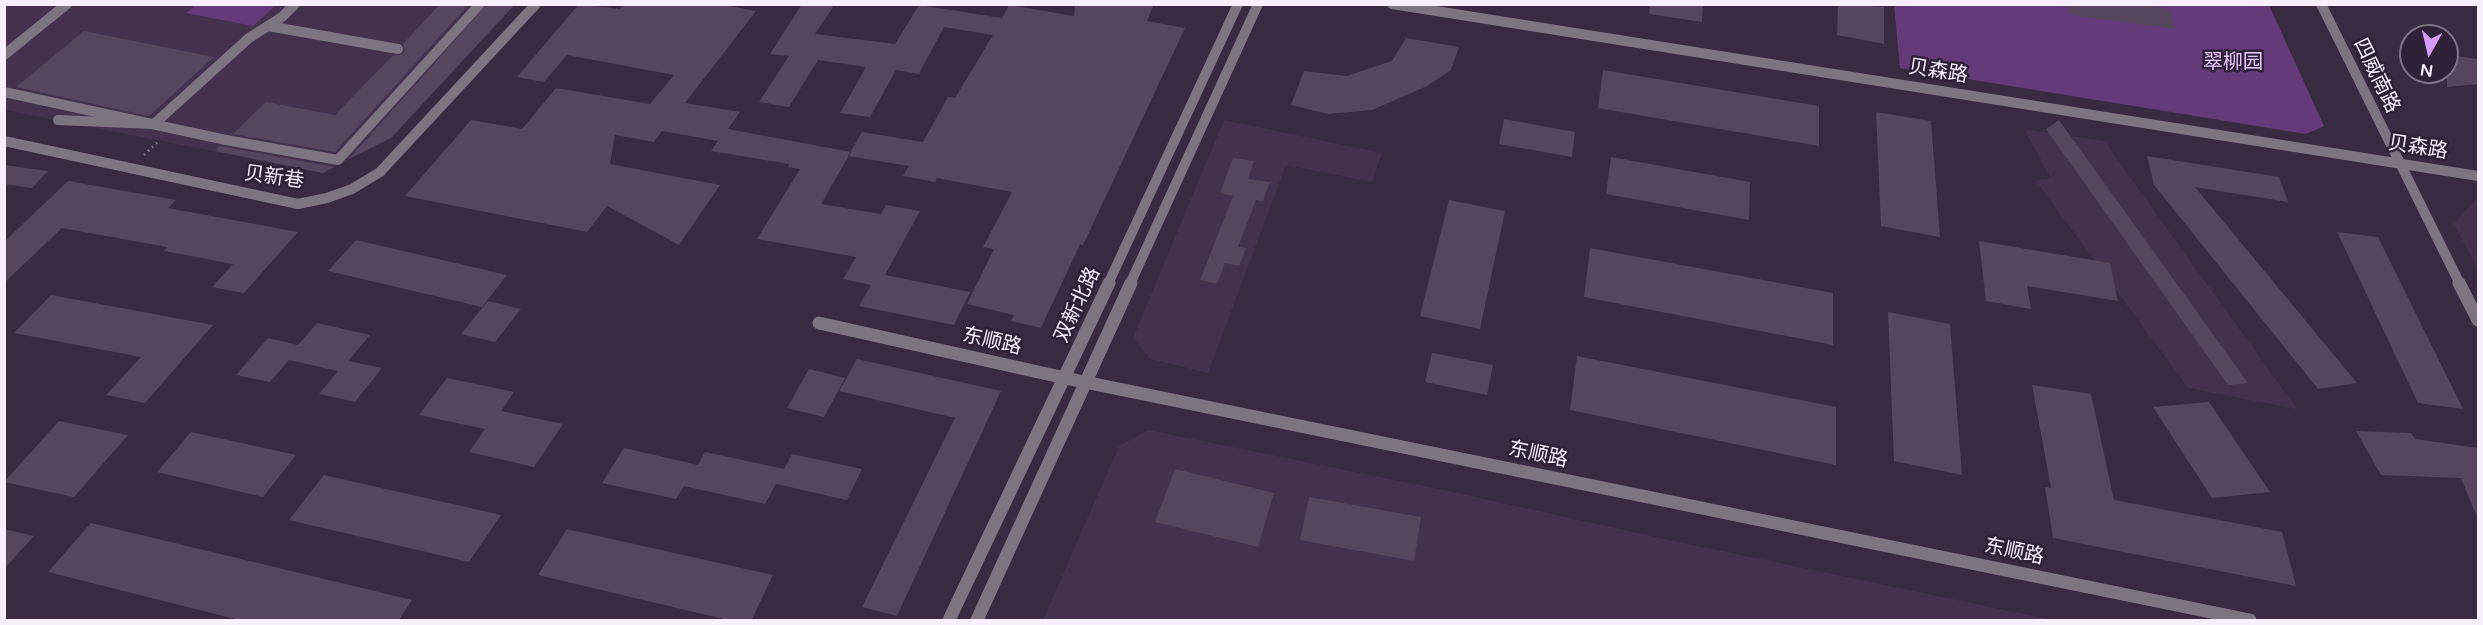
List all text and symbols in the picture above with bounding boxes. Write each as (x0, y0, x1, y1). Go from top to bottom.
north arrow (2399, 24, 2459, 84)
street label: 四威南路 (2348, 35, 2404, 117)
park label: 翠柳园 (2203, 51, 2263, 75)
street label: 贝森路 (1906, 55, 1970, 89)
text: N (2419, 59, 2435, 81)
street label: 贝森路 (2386, 131, 2450, 165)
street label: 贝新巷 (243, 162, 305, 194)
street label: 双新北路 (1050, 264, 1106, 346)
street label: 东顺路 (960, 324, 1024, 360)
street label: 东顺路 (1506, 437, 1570, 473)
street label: 东顺路 (1982, 534, 2046, 570)

